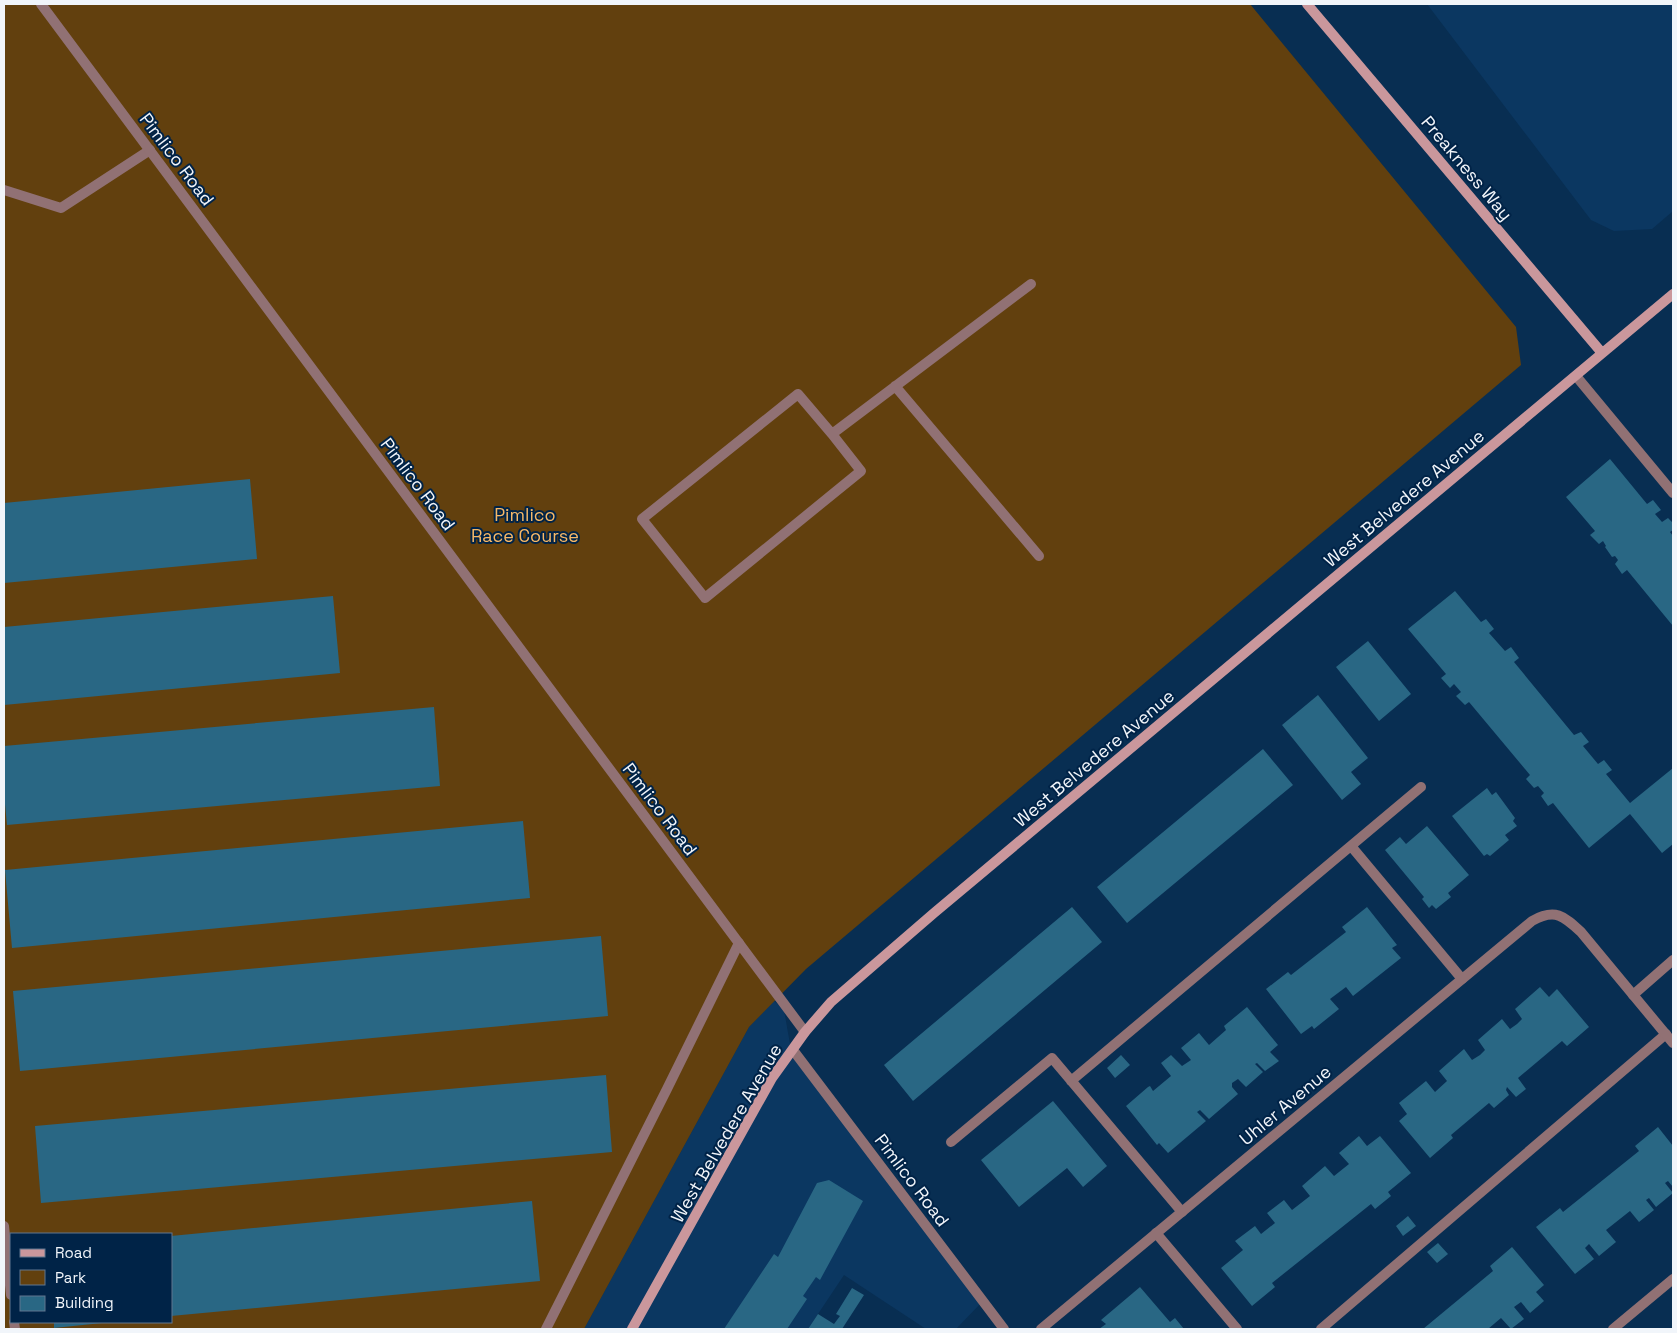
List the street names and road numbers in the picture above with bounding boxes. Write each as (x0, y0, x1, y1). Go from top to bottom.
street label: Pimlico Road (135, 108, 219, 210)
street label: Preakness Way (1416, 111, 1518, 225)
street label: West Belvedere Avenue (1319, 424, 1489, 572)
street label: Pimlico Road (376, 433, 460, 535)
street label: West Belvedere Avenue (1009, 684, 1179, 832)
street label: Pimlico Road (618, 758, 702, 860)
street label: West Belvedere Avenue (665, 1040, 787, 1226)
street label: Uhler Avenue (1234, 1060, 1336, 1150)
street label: Pimlico Road (870, 1129, 954, 1231)

